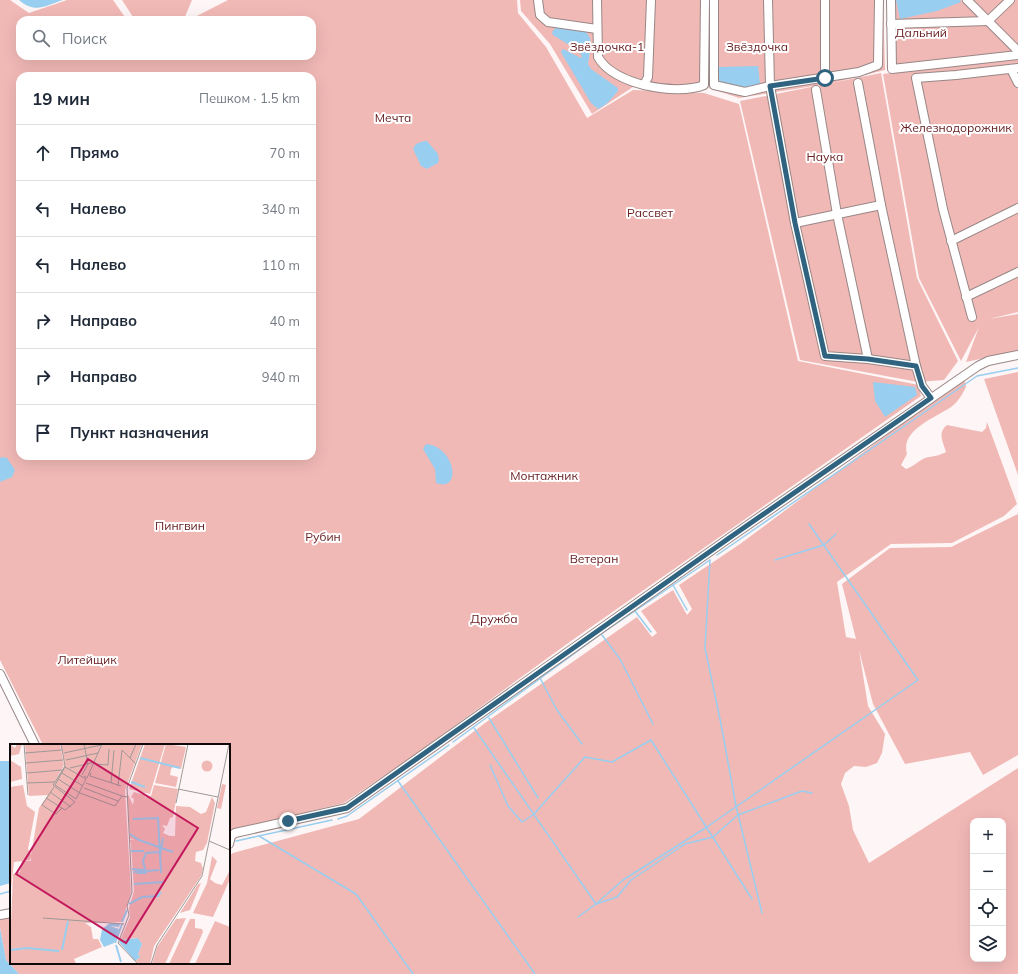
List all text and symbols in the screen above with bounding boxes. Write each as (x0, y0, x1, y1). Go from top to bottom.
search box (16, 16, 316, 60)
park label: Дальний (895, 25, 947, 40)
icon: search (30, 27, 52, 49)
text: Поиск (62, 29, 107, 48)
park label: Звёздочка-1 (570, 39, 644, 54)
park label: Звёздочка (726, 39, 788, 54)
route start (816, 69, 834, 87)
text: 19 мин (32, 88, 90, 109)
text: Пешком · 1.5 km (199, 90, 300, 106)
park label: Мечта (375, 110, 411, 125)
park label: Железнодорожник (900, 120, 1012, 135)
icon: ahead (32, 142, 54, 164)
text: Прямо (70, 143, 119, 162)
text: 70 m (270, 145, 300, 161)
park label: Наука (807, 149, 843, 164)
icon: left (32, 198, 54, 220)
text: Налево (70, 199, 126, 218)
text: 340 m (262, 201, 300, 217)
park label: Рассвет (627, 205, 673, 220)
icon: left (32, 254, 54, 276)
text: Налево (70, 255, 126, 274)
text: 110 m (262, 257, 300, 273)
icon: right (32, 310, 54, 332)
text: Направо (70, 311, 137, 330)
text: 40 m (270, 313, 300, 329)
icon: right (32, 366, 54, 388)
text: Направо (70, 367, 137, 386)
text: 940 m (262, 369, 300, 385)
icon: arrive (32, 422, 54, 444)
text: Пункт назначения (70, 423, 209, 442)
park label: Монтажник (510, 468, 578, 483)
park label: Пингвин (155, 518, 205, 533)
park label: Рубин (305, 529, 341, 544)
park label: Ветеран (570, 551, 618, 566)
park label: Дружба (470, 611, 518, 626)
park label: Литейщик (57, 652, 117, 667)
inset map (10, 744, 230, 964)
route end (279, 812, 297, 830)
map controls (970, 818, 1006, 962)
button: + (970, 818, 1006, 854)
button: − (970, 854, 1006, 890)
button: locate (970, 890, 1006, 926)
button: layers (970, 926, 1006, 962)

